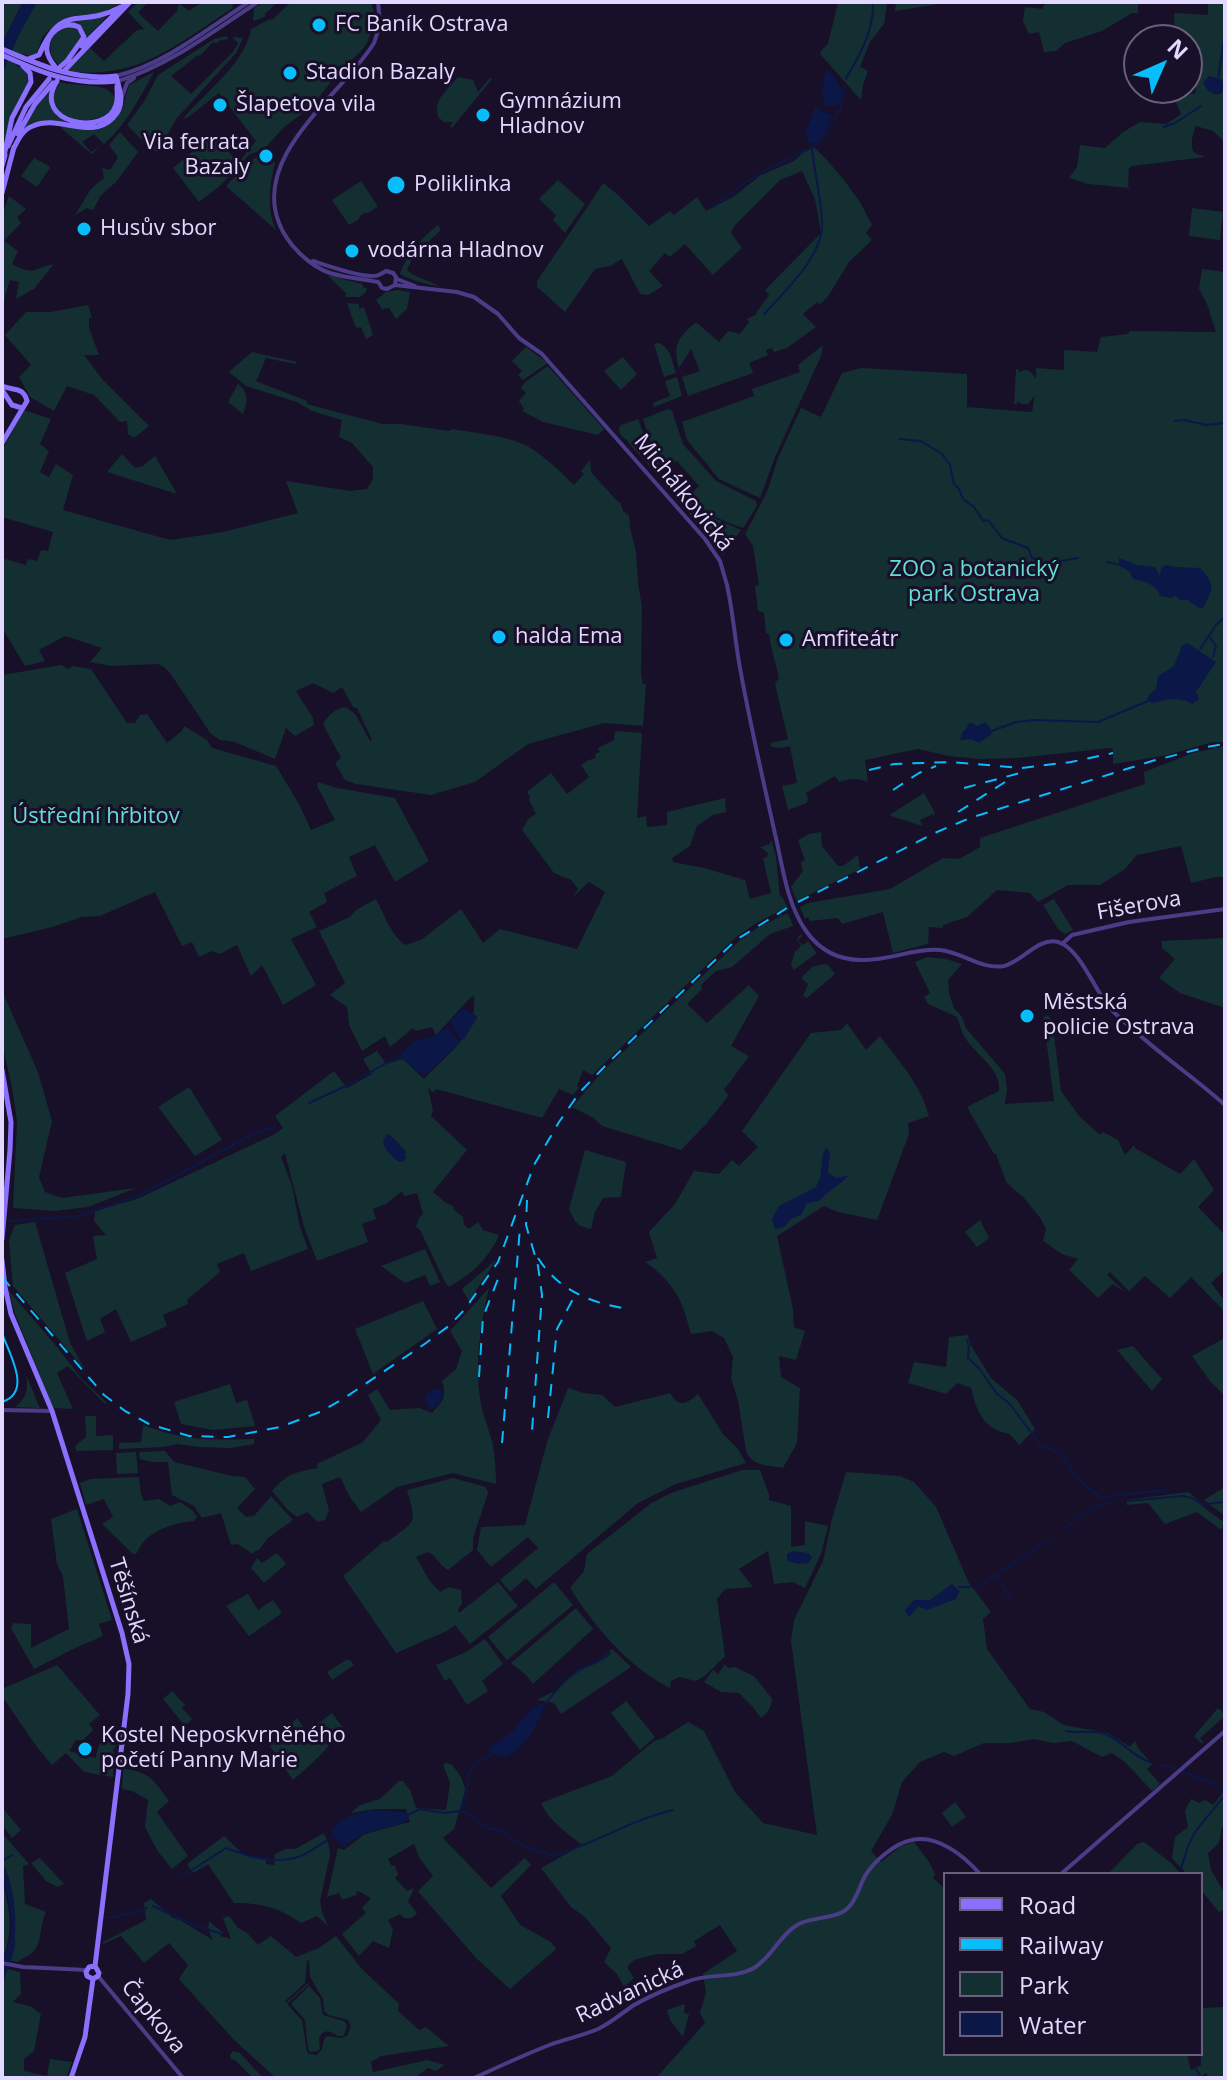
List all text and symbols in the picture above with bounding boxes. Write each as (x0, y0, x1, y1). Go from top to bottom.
place label: FC Baník Ostrava (335, 12, 509, 38)
marker: FC Baník Ostrava (310, 16, 328, 34)
north arrow (1123, 24, 1203, 104)
text: N (1162, 32, 1195, 65)
place label: Stadion Bazaly (306, 60, 455, 86)
marker: Stadion Bazaly (281, 64, 299, 82)
place label: Gymnázium Hladnov (499, 89, 622, 140)
place label: Šlapetova vila (236, 92, 376, 118)
marker: Šlapetova vila (211, 96, 229, 114)
marker: Gymnázium Hladnov (474, 106, 492, 124)
place label: Via ferrata Bazaly (143, 130, 250, 182)
marker: Via ferrata Bazaly (257, 147, 275, 165)
place label: Poliklinka (414, 172, 512, 198)
marker: Poliklinka (385, 174, 407, 196)
place label: Husův sbor (100, 216, 217, 242)
marker: Husův sbor (75, 220, 93, 238)
place label: vodárna Hladnov (368, 238, 544, 264)
marker: vodárna Hladnov (343, 242, 361, 260)
street label: Michálkovická (628, 429, 738, 557)
park label: ZOO a botanický park Ostrava (889, 557, 1059, 608)
place label: halda Ema (515, 624, 622, 650)
place label: Amfiteátr (802, 627, 898, 653)
marker: halda Ema (490, 628, 508, 646)
marker: Amfiteátr (777, 631, 795, 649)
park label: Ústřední hřbitov (12, 804, 180, 830)
street label: Fišerova (1095, 886, 1183, 926)
place label: Městská policie Ostrava (1043, 990, 1195, 1042)
marker: Městská policie Ostrava (1018, 1007, 1036, 1025)
street label: Těšínská (102, 1555, 154, 1647)
place label: Kostel Neposkvrněného početí Panny Marie (101, 1723, 346, 1774)
marker: Kostel Neposkvrněného početí Panny Marie (76, 1740, 94, 1758)
legend (943, 1872, 1203, 2056)
text: Road (1019, 1888, 1076, 1921)
text: Railway (1019, 1928, 1103, 1961)
street label: Radvanická (572, 1957, 688, 2029)
text: Park (1019, 1968, 1069, 2001)
street label: Čapkova (115, 1975, 191, 2059)
text: Water (1019, 2008, 1086, 2041)

